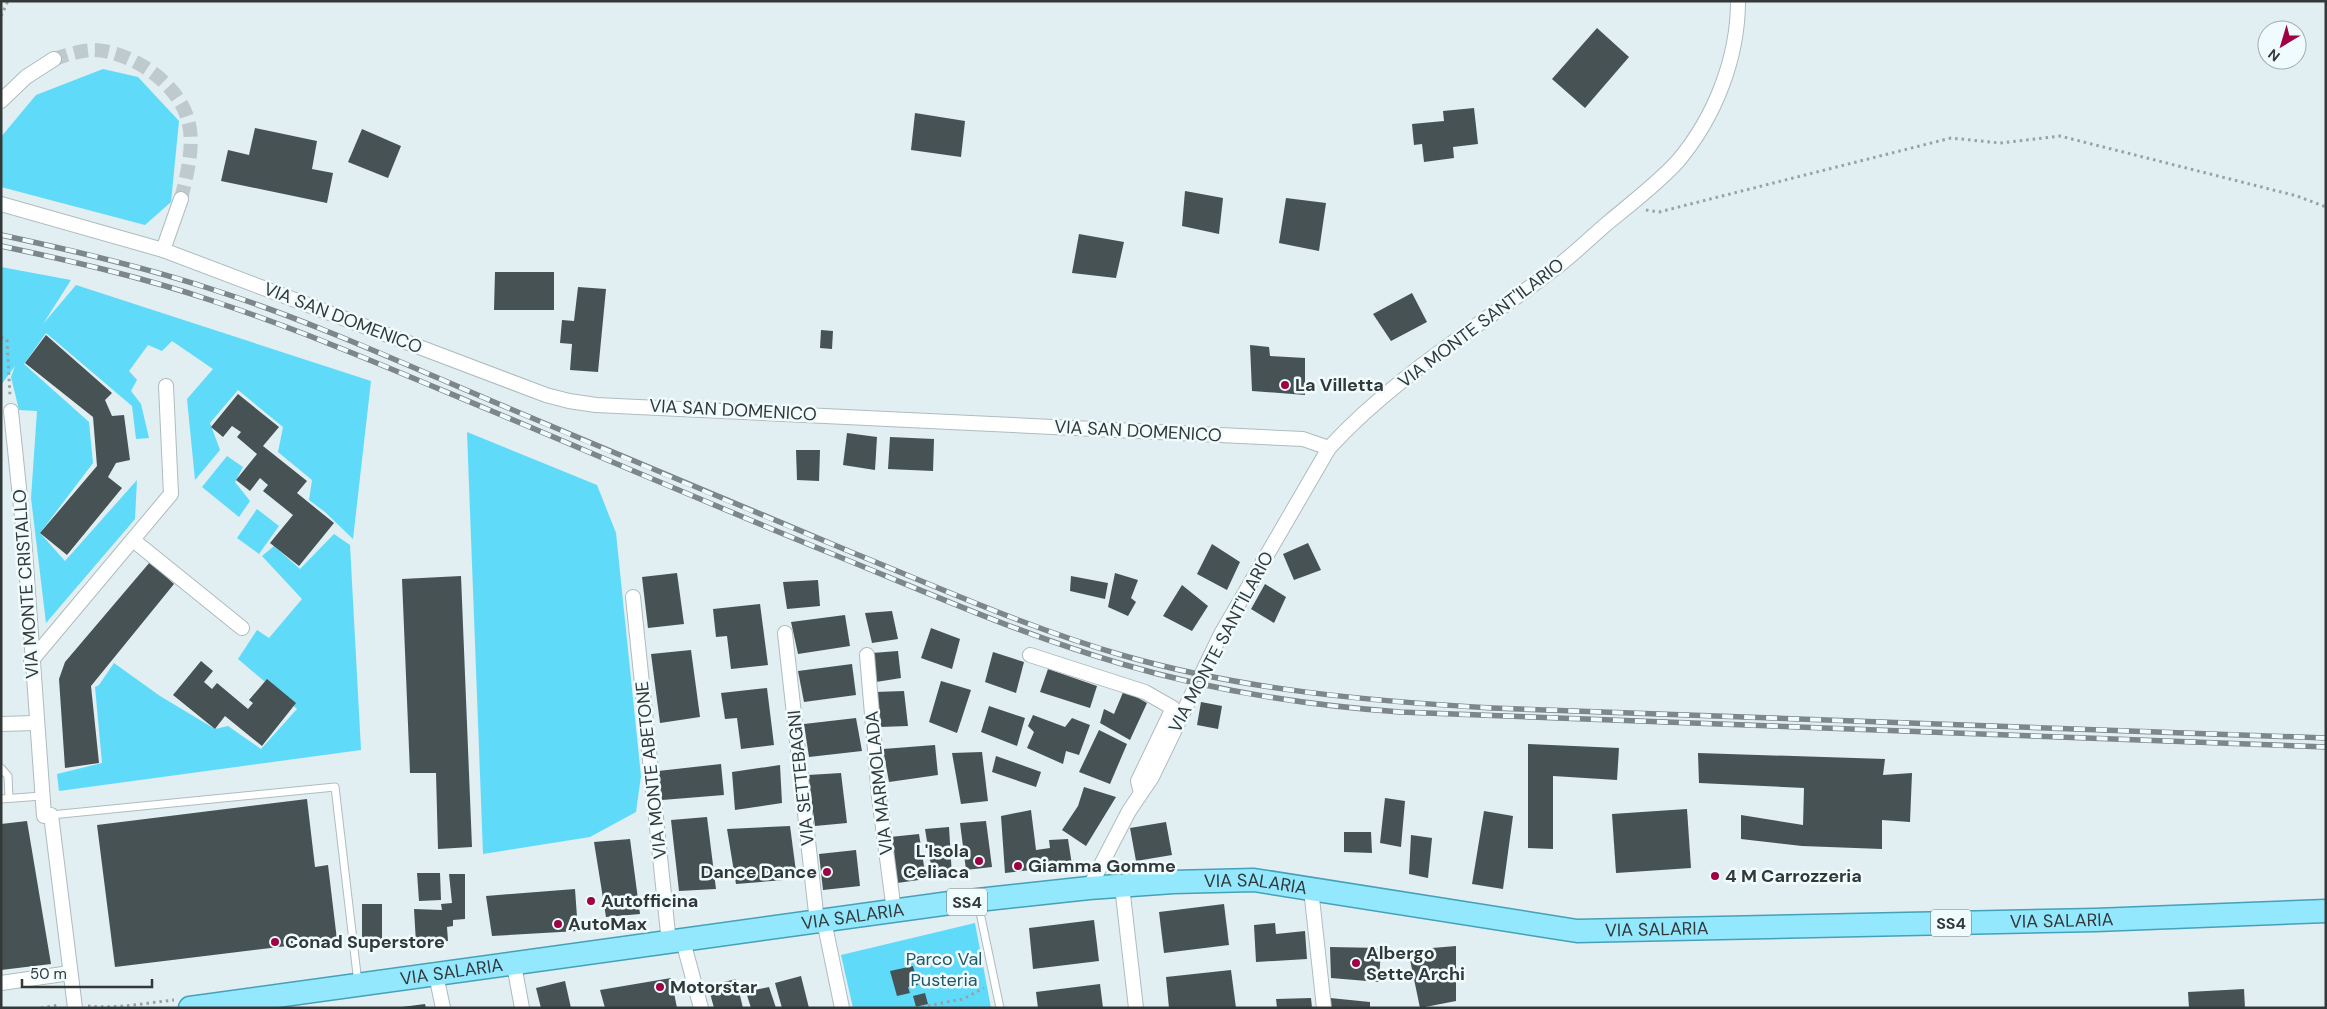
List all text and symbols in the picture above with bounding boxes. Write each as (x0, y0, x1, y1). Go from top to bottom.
north arrow (2257, 20, 2307, 70)
text: N (2264, 45, 2284, 65)
street label: VIA MONTE SANT'ILARIO (1393, 253, 1569, 393)
street label: VIA SAN DOMENICO (260, 277, 426, 359)
place label: La Villetta (1295, 373, 1384, 397)
marker: La Villetta (1279, 379, 1291, 391)
street label: VIA SAN DOMENICO (649, 394, 817, 426)
street label: VIA SAN DOMENICO (1054, 415, 1222, 447)
street label: VIA MONTE CRISTALLO (7, 488, 45, 680)
street label: VIA MONTE SANT'ILARIO (1163, 547, 1279, 737)
street label: VIA MONTE ABETONE (630, 680, 672, 860)
street label: VIA SETTEBAGNI (782, 709, 820, 847)
street label: VIA MARMOLADA (859, 710, 898, 856)
place label: L'Isola Celiaca (903, 839, 969, 884)
place label: Giamma Gomme (1028, 854, 1176, 878)
marker: L'Isola Celiaca (973, 855, 985, 867)
place label: Dance Dance (700, 860, 817, 884)
marker: Giamma Gomme (1012, 860, 1024, 872)
place label: 4 M Carrozzeria (1725, 864, 1862, 888)
marker: Dance Dance (821, 866, 833, 878)
street label: VIA SALARIA (1204, 868, 1309, 900)
marker: 4 M Carrozzeria (1709, 870, 1721, 882)
place label: Autofficina (601, 889, 698, 913)
road number: SS4 (947, 889, 987, 916)
marker: Autofficina (585, 895, 597, 907)
street label: VIA SALARIA (800, 897, 906, 935)
street label: VIA SALARIA (2010, 907, 2114, 934)
road number: SS4 (1931, 910, 1971, 936)
place label: AutoMax (568, 912, 647, 936)
street label: VIA SALARIA (1605, 916, 1709, 942)
marker: AutoMax (552, 918, 564, 930)
place label: Conad Superstore (285, 930, 445, 954)
marker: Conad Superstore (269, 936, 281, 948)
place label: Albergo Sette Archi (1366, 941, 1465, 986)
park label: Parco Val Pusteria (906, 947, 982, 992)
street label: VIA SALARIA (398, 953, 505, 991)
scale bar (22, 956, 152, 988)
marker: Albergo Sette Archi (1350, 957, 1362, 969)
text: 50 m (30, 964, 67, 984)
place label: Motorstar (670, 975, 757, 999)
marker: Motorstar (654, 981, 666, 993)

